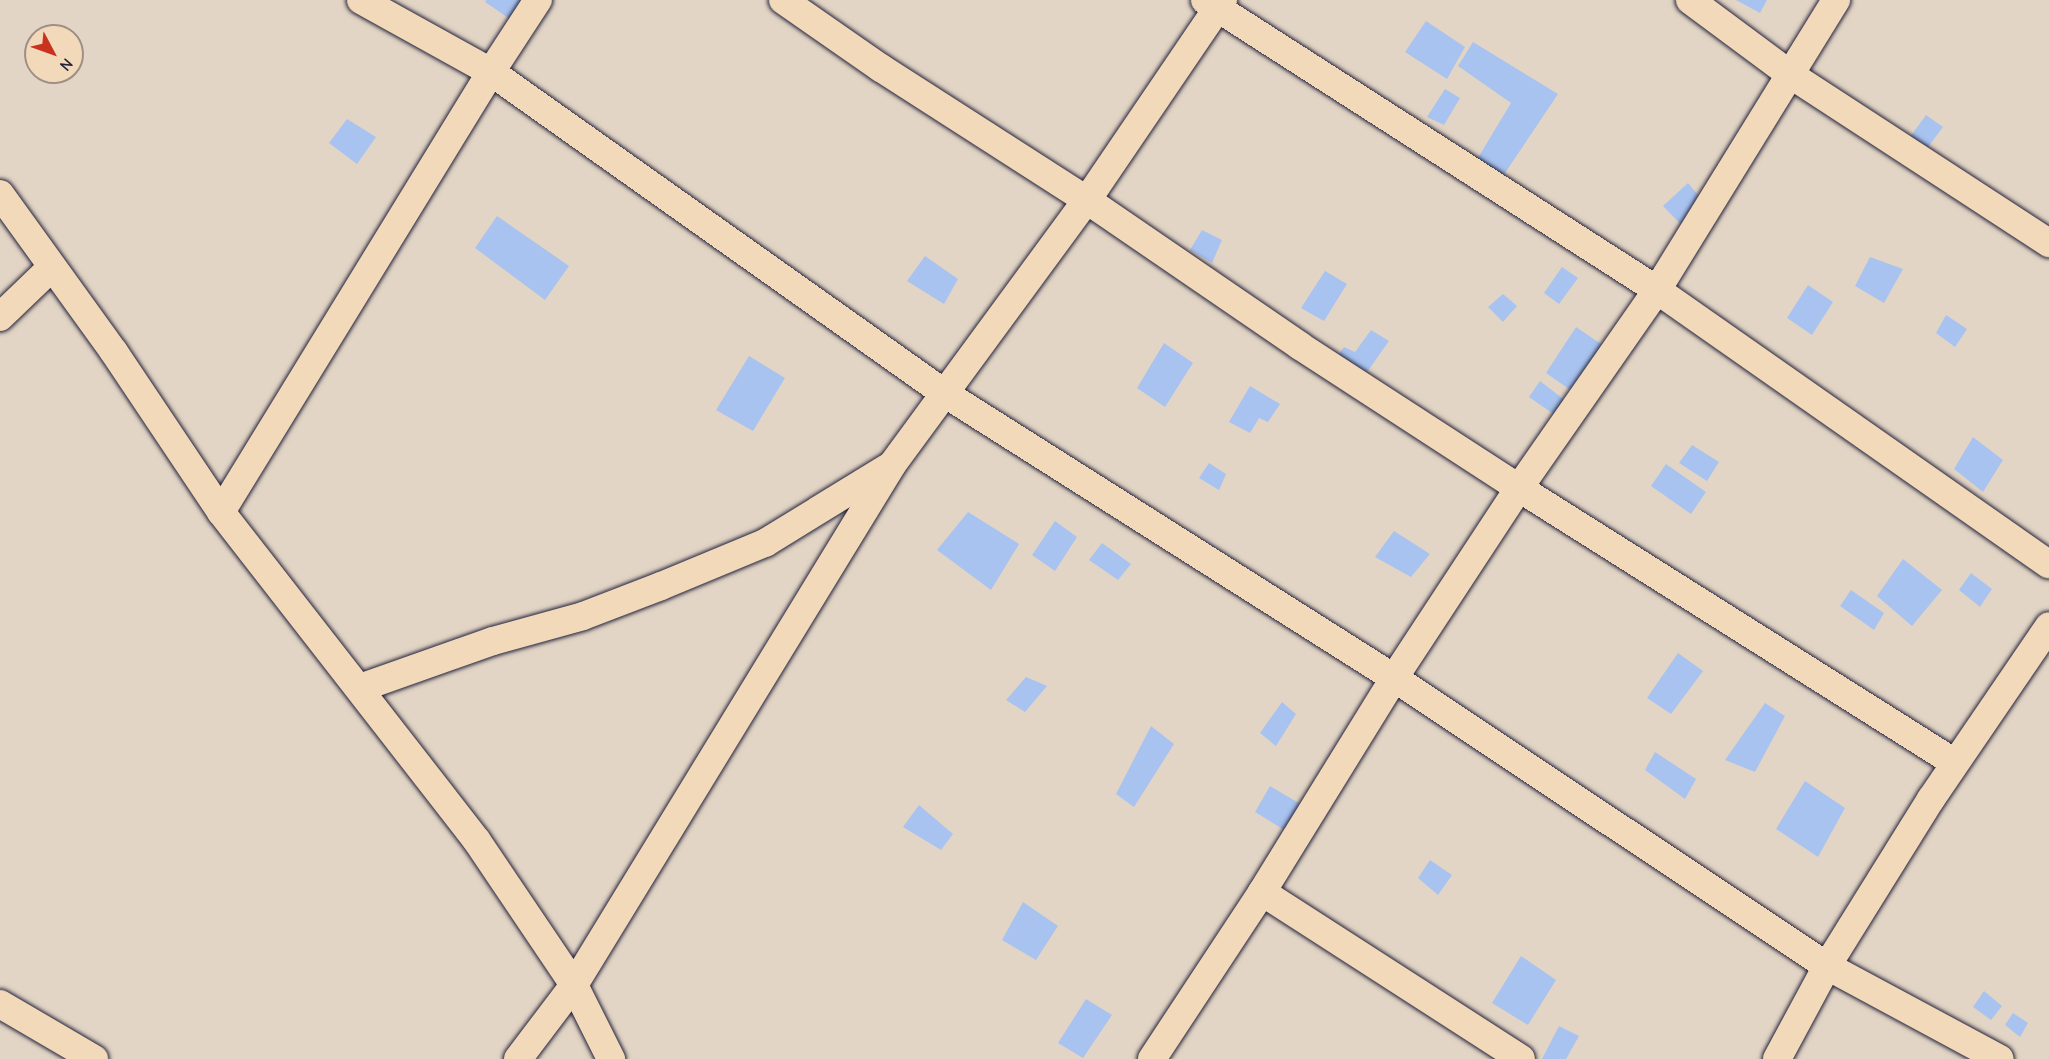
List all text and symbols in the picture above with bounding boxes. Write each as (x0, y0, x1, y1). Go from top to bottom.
north arrow (24, 24, 84, 84)
text: N (56, 55, 76, 74)

